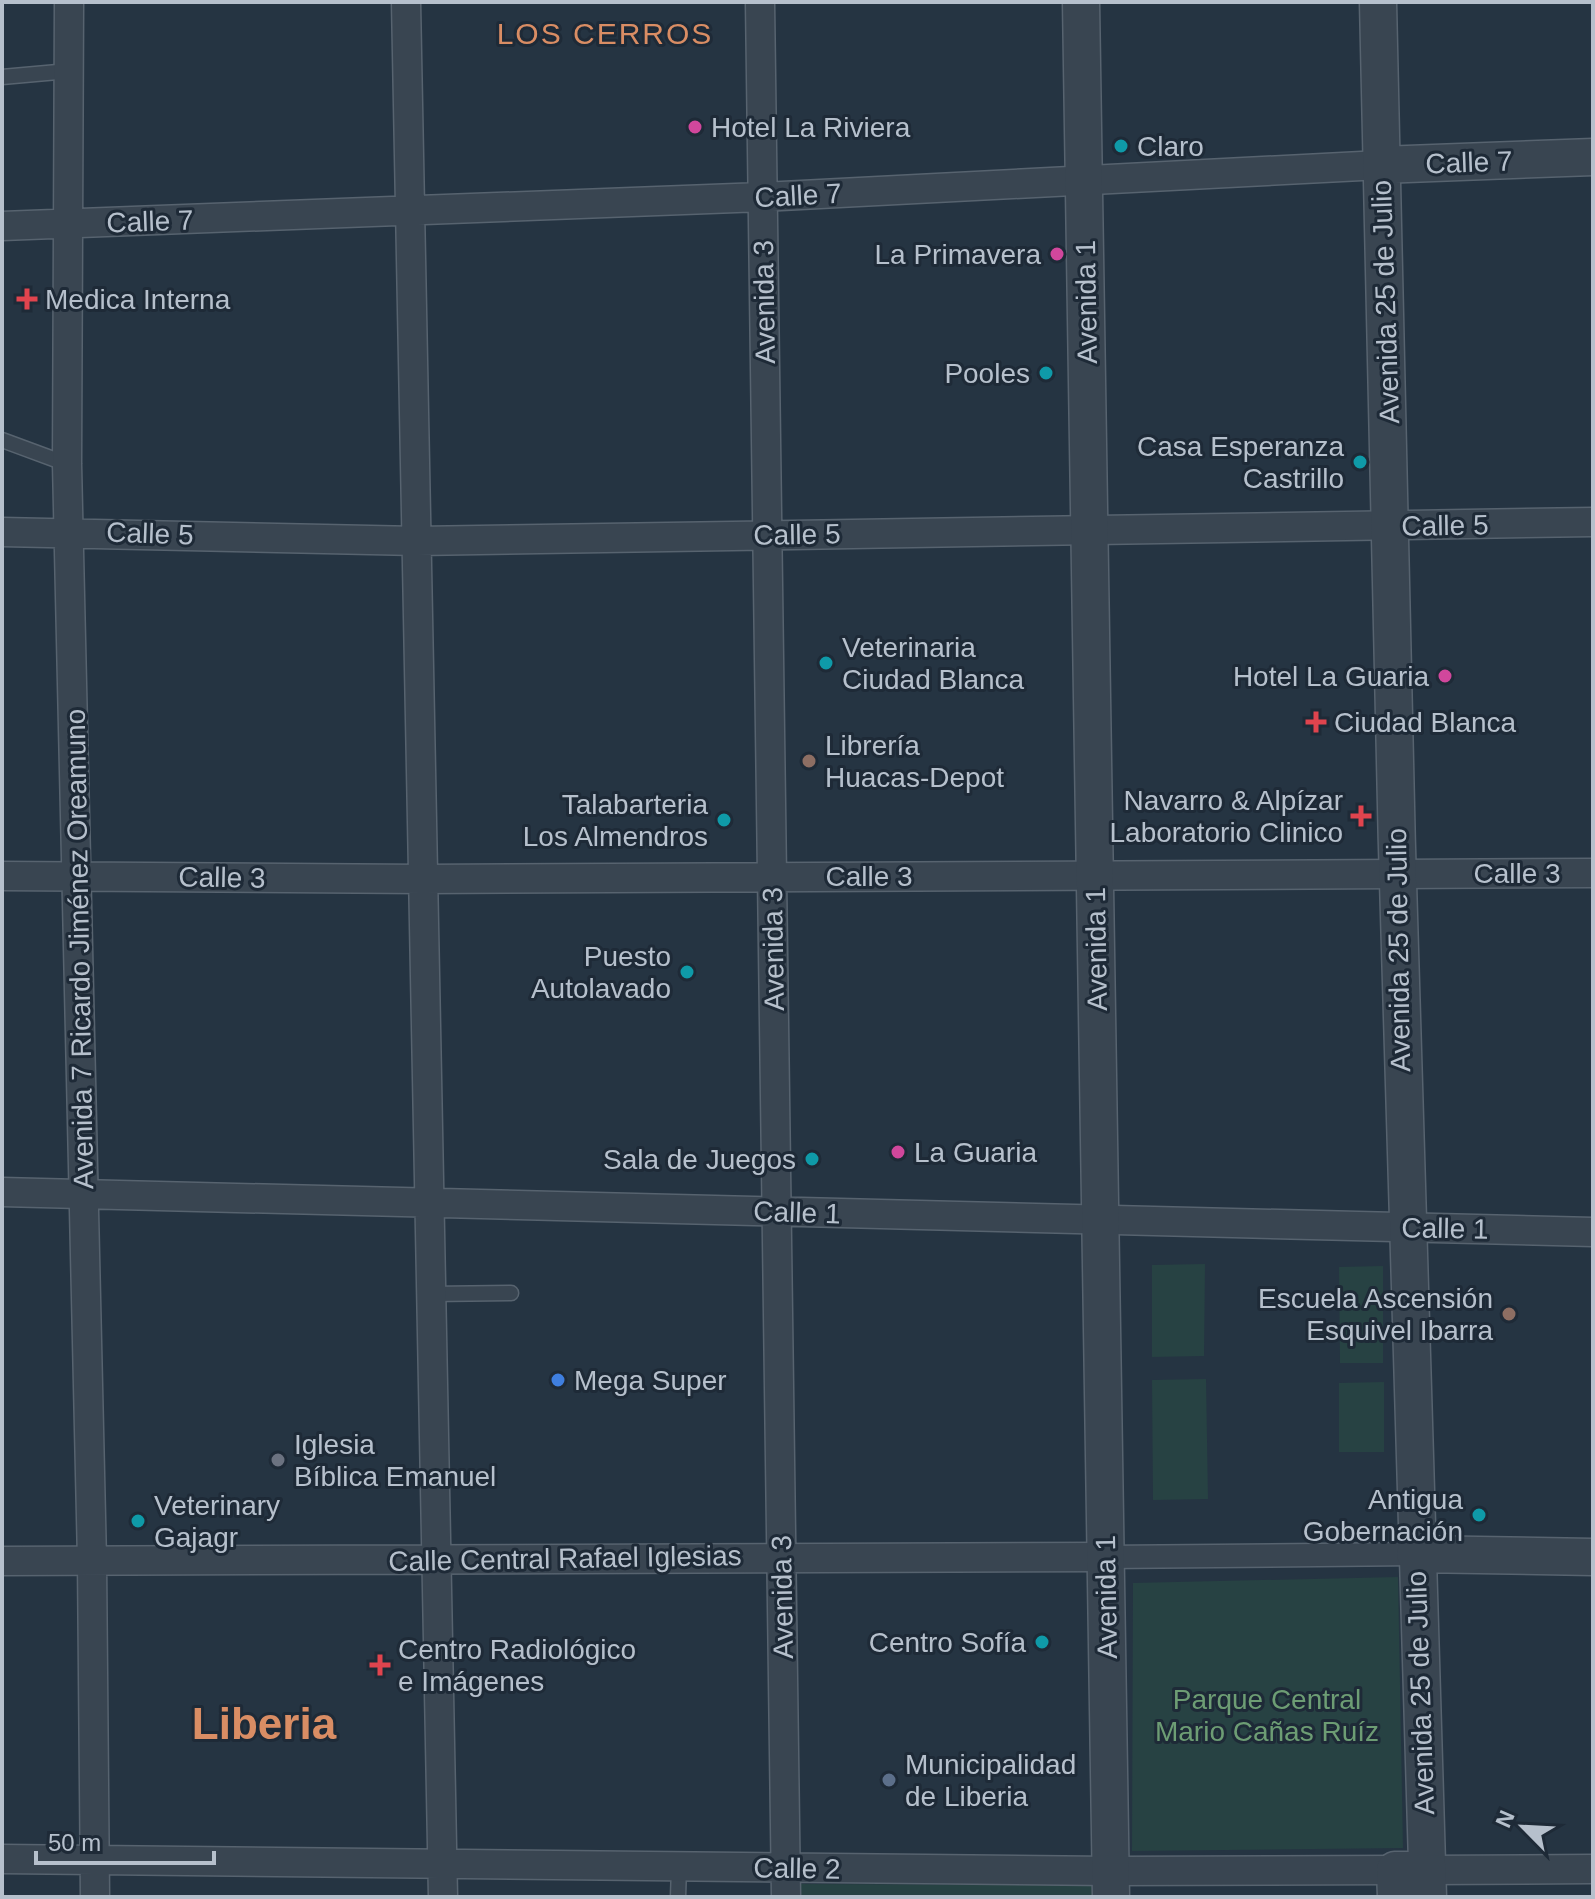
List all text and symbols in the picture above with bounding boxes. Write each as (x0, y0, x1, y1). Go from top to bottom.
district label: LOS CERROS (497, 17, 713, 50)
place label: Hotel La Riviera (711, 112, 911, 143)
marker: Hotel La Riviera (686, 118, 704, 136)
place label: Claro (1137, 131, 1204, 162)
marker: Claro (1112, 137, 1130, 155)
street label: Calle 7 (1425, 145, 1513, 180)
street label: Calle 7 (754, 178, 842, 213)
street label: Avenida 25 de Julio (1366, 180, 1405, 424)
street label: Calle 7 (106, 204, 194, 239)
place label: La Primavera (874, 239, 1041, 270)
street label: Avenida 3 (748, 240, 781, 364)
street label: Avenida 1 (1070, 240, 1103, 364)
marker: La Primavera (1048, 245, 1066, 263)
place label: Medica Interna (45, 284, 231, 315)
marker: Medica Interna (16, 288, 38, 310)
place label: Pooles (944, 358, 1030, 389)
marker: Pooles (1037, 364, 1055, 382)
place label: Casa Esperanza Castrillo (1137, 431, 1344, 494)
marker: Casa Esperanza Castrillo (1351, 453, 1369, 471)
street label: Calle 5 (1401, 509, 1489, 542)
street label: Calle 5 (106, 516, 194, 551)
street label: Calle 5 (753, 518, 841, 551)
place label: Veterinaria Ciudad Blanca (842, 632, 1025, 695)
marker: Veterinaria Ciudad Blanca (817, 654, 835, 672)
place label: Hotel La Guaria (1233, 661, 1429, 692)
marker: Hotel La Guaria (1436, 667, 1454, 685)
place label: Ciudad Blanca (1334, 707, 1517, 738)
street label: Avenida 7 Ricardo Jiménez Oreamuno (60, 709, 99, 1189)
marker: Ciudad Blanca (1305, 711, 1327, 733)
place label: Librería Huacas-Depot (825, 730, 1004, 793)
marker: Librería Huacas-Depot (800, 752, 818, 770)
place label: Navarro & Alpízar Laboratorio Clinico (1110, 785, 1343, 848)
place label: Talabarteria Los Almendros (523, 789, 708, 852)
marker: Navarro & Alpízar Laboratorio Clinico (1350, 805, 1372, 827)
marker: Talabarteria Los Almendros (715, 811, 733, 829)
street label: Avenida 25 de Julio (1381, 828, 1416, 1072)
street label: Calle 3 (1473, 858, 1561, 889)
street label: Calle 3 (178, 861, 266, 894)
street label: Calle 3 (825, 861, 913, 892)
street label: Avenida 3 (757, 887, 790, 1011)
street label: Avenida 1 (1080, 887, 1113, 1011)
place label: Puesto Autolavado (531, 941, 671, 1004)
marker: Puesto Autolavado (678, 963, 696, 981)
place label: La Guaria (914, 1137, 1037, 1168)
marker: La Guaria (889, 1143, 907, 1161)
place label: Sala de Juegos (603, 1144, 796, 1175)
marker: Sala de Juegos (803, 1150, 821, 1168)
street label: Calle 1 (753, 1195, 841, 1230)
street label: Calle 1 (1401, 1212, 1489, 1245)
place label: Escuela Ascensión Esquivel Ibarra (1258, 1283, 1493, 1346)
marker: Escuela Ascensión Esquivel Ibarra (1500, 1305, 1518, 1323)
place label: Mega Super (574, 1365, 727, 1396)
marker: Mega Super (549, 1371, 567, 1389)
place label: Iglesia Bíblica Emanuel (294, 1429, 496, 1492)
marker: Iglesia Bíblica Emanuel (269, 1451, 287, 1469)
place label: Antigua Gobernación (1303, 1484, 1463, 1547)
place label: Veterinary Gajagr (154, 1490, 280, 1553)
marker: Antigua Gobernación (1470, 1506, 1488, 1524)
marker: Veterinary Gajagr (129, 1512, 147, 1530)
street label: Avenida 3 (766, 1535, 799, 1659)
street label: Avenida 1 (1090, 1535, 1123, 1659)
street label: Calle Central Rafael Iglesias (388, 1540, 742, 1577)
street label: Avenida 25 de Julio (1401, 1571, 1440, 1815)
place label: Centro Sofía (869, 1627, 1026, 1658)
marker: Centro Sofía (1033, 1633, 1051, 1651)
place label: Centro Radiológico e Imágenes (398, 1634, 636, 1697)
marker: Centro Radiológico e Imágenes (369, 1654, 391, 1676)
park label: Parque Central Mario Cañas Ruíz (1155, 1684, 1379, 1747)
district label: Liberia (192, 1699, 337, 1748)
place label: Municipalidad de Liberia (905, 1749, 1076, 1812)
marker: Municipalidad de Liberia (880, 1771, 898, 1789)
north arrow (1483, 1787, 1563, 1867)
text: N (1491, 1807, 1520, 1831)
scale bar (36, 1815, 214, 1865)
text: 50 m (48, 1829, 101, 1856)
street label: Calle 2 (753, 1852, 841, 1885)

